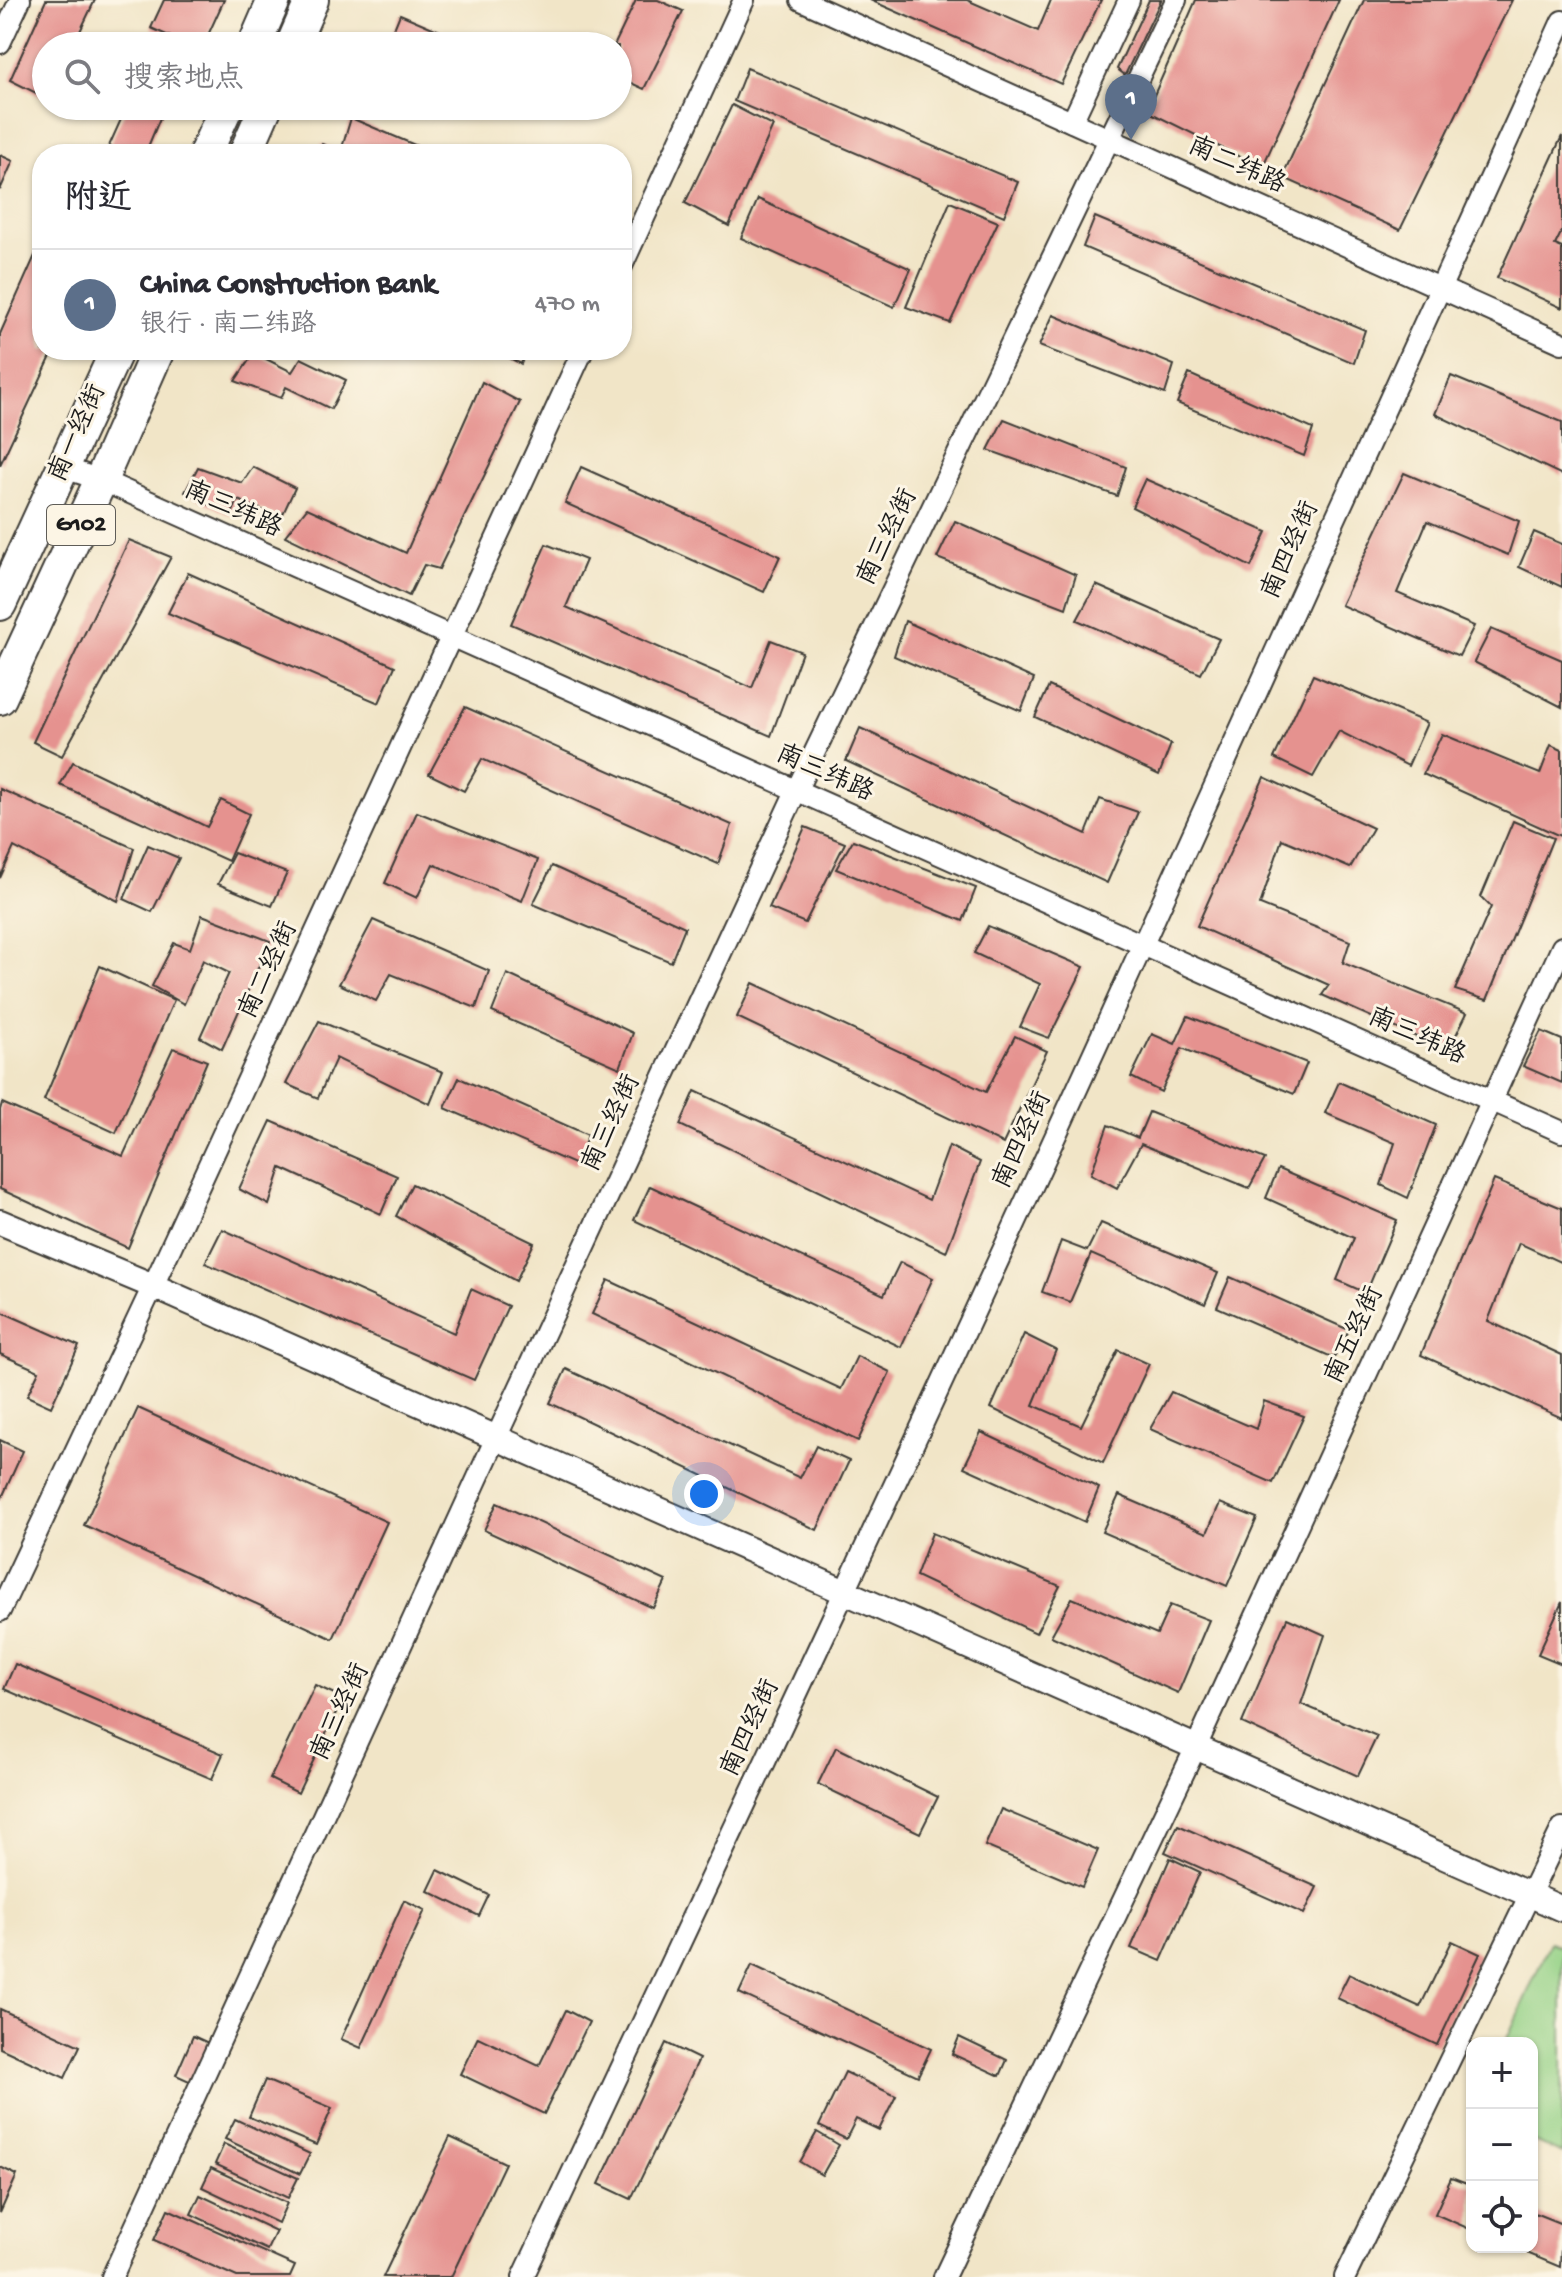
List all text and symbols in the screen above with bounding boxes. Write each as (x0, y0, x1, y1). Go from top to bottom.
search box (32, 32, 632, 120)
icon: search (60, 54, 104, 98)
text: 搜索地点 (124, 63, 244, 98)
pin: 1 (1105, 74, 1157, 140)
street label: 南二纬路 (1182, 130, 1291, 202)
text: 附近 (64, 181, 132, 221)
text: China Construction Bank (140, 269, 436, 304)
text: 1 (85, 290, 95, 321)
text: 470 m (535, 290, 600, 321)
text: 银行 · 南二纬路 (140, 311, 316, 342)
street label: 南一经街 (42, 379, 114, 488)
street label: 南三纬路 (178, 474, 287, 546)
street label: 南三经街 (850, 484, 926, 592)
street label: 南四经街 (1255, 496, 1327, 605)
road number: G102 (47, 505, 115, 545)
street label: 南三纬路 (770, 738, 879, 810)
street label: 南二经街 (232, 916, 306, 1025)
street label: 南三纬路 (1362, 1001, 1471, 1073)
street label: 南三经街 (575, 1069, 649, 1178)
street label: 南四经街 (986, 1086, 1060, 1195)
street label: 南五经街 (1318, 1281, 1392, 1390)
your location (684, 1474, 724, 1514)
street label: 南三经街 (304, 1658, 378, 1767)
street label: 南四经街 (714, 1674, 788, 1783)
map controls (1466, 2037, 1538, 2253)
button: + (1466, 2037, 1538, 2109)
button: − (1466, 2109, 1538, 2181)
button: locate (1466, 2181, 1538, 2253)

